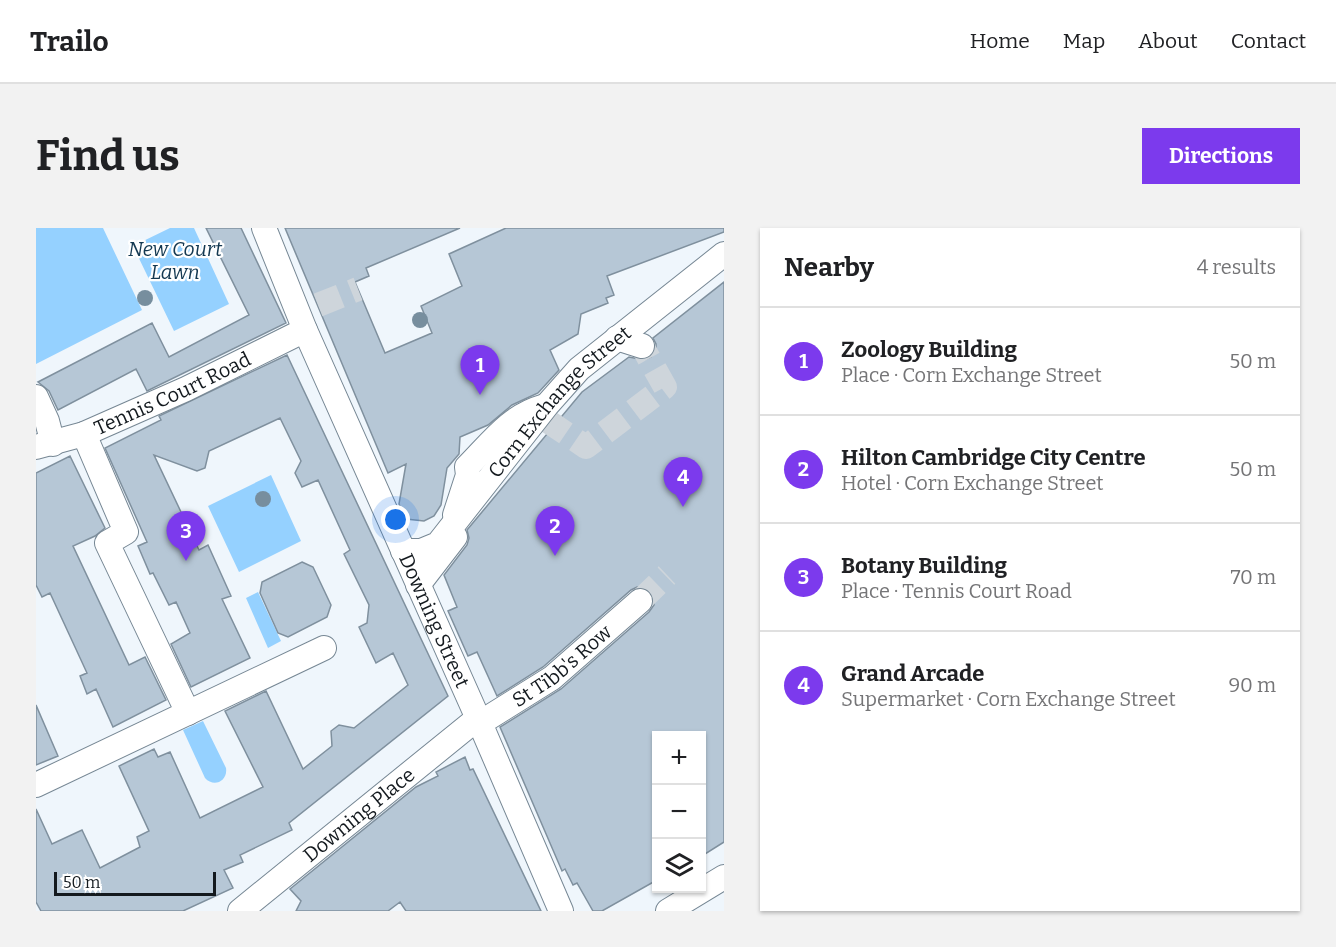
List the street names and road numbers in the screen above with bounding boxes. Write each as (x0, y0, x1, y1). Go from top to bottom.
street label: Corn Exchange Street (483, 321, 636, 482)
street label: Tennis Court Road (90, 347, 255, 440)
street label: Downing Street (394, 550, 475, 691)
street label: St Tibb's Row (508, 619, 617, 712)
street label: Downing Place (298, 762, 419, 867)

